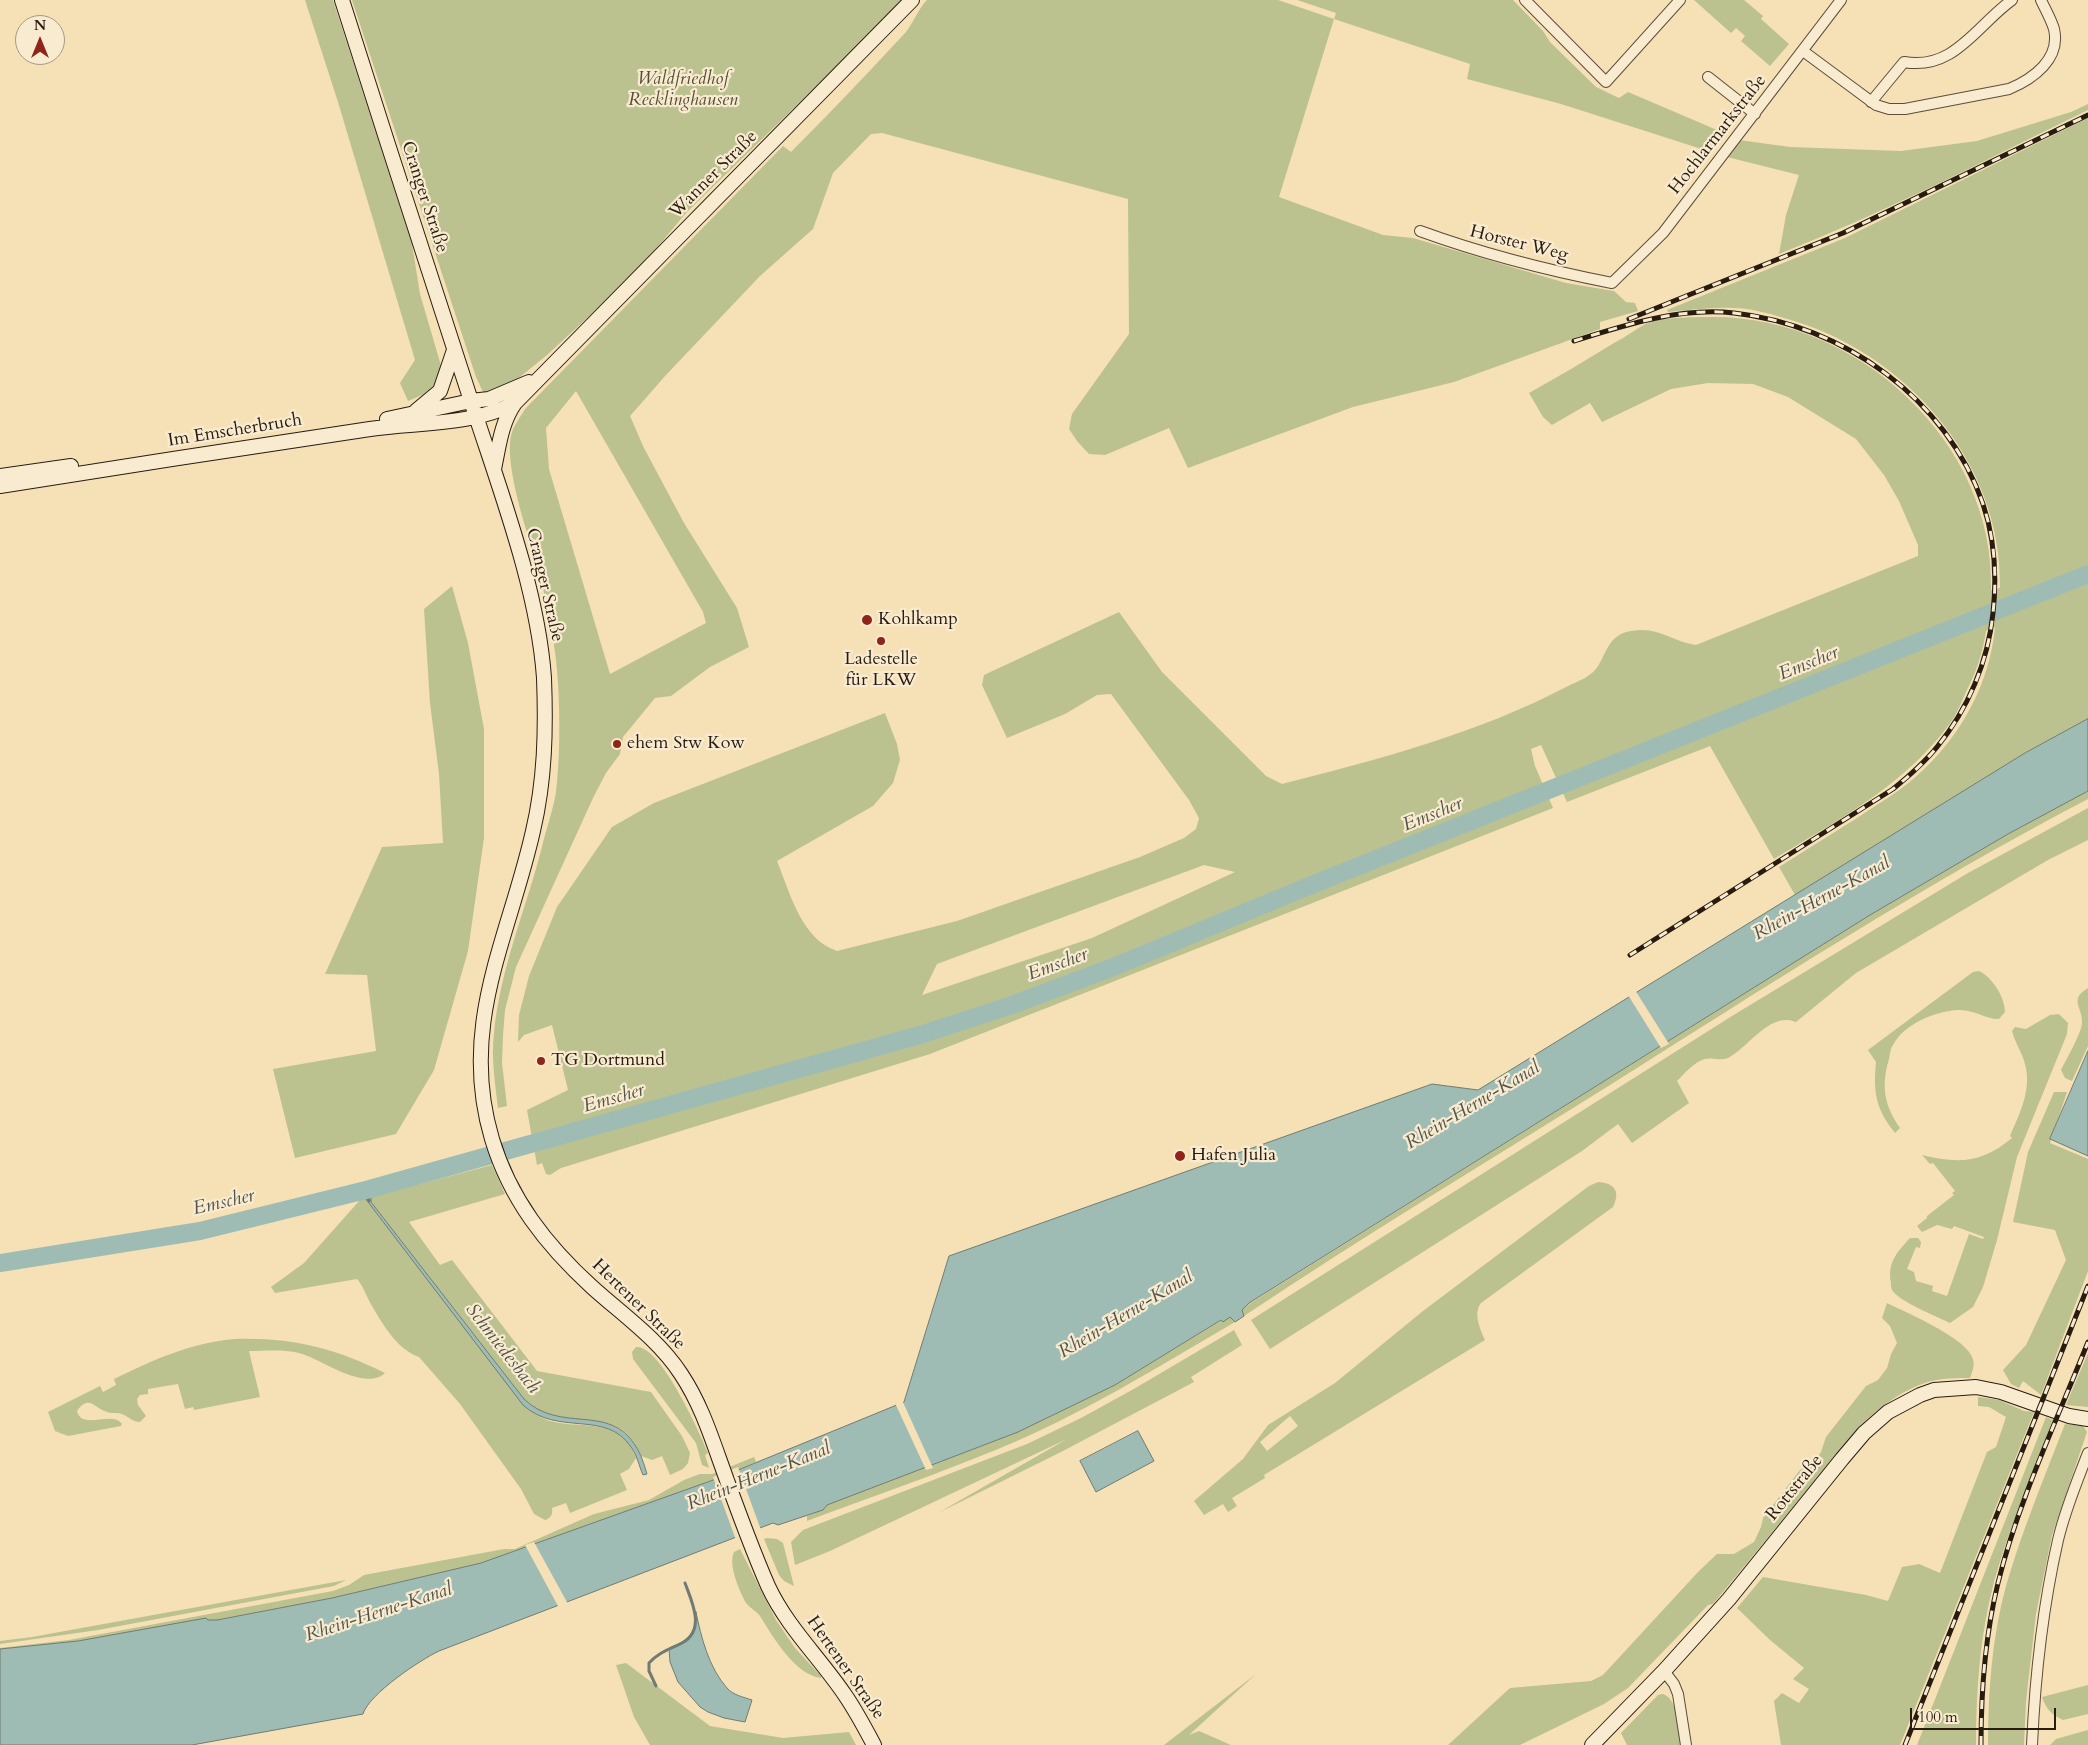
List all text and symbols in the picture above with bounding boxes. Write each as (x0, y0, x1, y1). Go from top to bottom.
north arrow (15, 15, 65, 65)
text: N (34, 16, 46, 35)
park label: Waldfriedhof Recklinghausen (628, 69, 738, 112)
street label: Hochlarmarkstraße (1665, 71, 1771, 199)
street label: Wanner Straße (665, 126, 763, 224)
street label: Cranger Straße (396, 139, 452, 255)
street label: Horster Weg (1468, 221, 1570, 267)
street label: Im Emscherbruch (166, 410, 304, 452)
street label: Cranger Straße (520, 526, 568, 644)
place label: Kohlkamp (878, 609, 958, 631)
marker: Kohlkamp (860, 613, 874, 627)
marker: Ladestelle für LKW (875, 635, 887, 647)
water label: Emscher (1776, 642, 1842, 686)
place label: Ladestelle für LKW (844, 649, 918, 692)
place label: ehem Stw Kow (627, 733, 745, 755)
marker: ehem Stw Kow (611, 738, 623, 750)
water label: Emscher (1400, 793, 1466, 837)
water label: Rhein-Herne-Kanal (1750, 852, 1894, 946)
water label: Emscher (1025, 944, 1091, 986)
place label: TG Dortmund (551, 1050, 665, 1072)
marker: TG Dortmund (535, 1055, 547, 1067)
water label: Rhein-Herne-Kanal (1402, 1057, 1544, 1155)
water label: Emscher (581, 1079, 647, 1119)
place label: Hafen Julia (1191, 1145, 1276, 1167)
marker: Hafen Julia (1173, 1149, 1187, 1163)
water label: Emscher (191, 1185, 257, 1221)
street label: Hertener Straße (587, 1255, 689, 1355)
water label: Rhein-Herne-Kanal (1055, 1266, 1197, 1364)
water label: Schmiedesbach (460, 1299, 544, 1399)
water label: Rhein-Herne-Kanal (684, 1438, 834, 1516)
street label: Rottstraße (1762, 1451, 1828, 1525)
water label: Rhein-Herne-Kanal (303, 1579, 455, 1647)
street label: Hertener Straße (801, 1612, 889, 1724)
scale bar (1913, 1698, 2059, 1730)
text: 100 m (1918, 1707, 1958, 1727)

